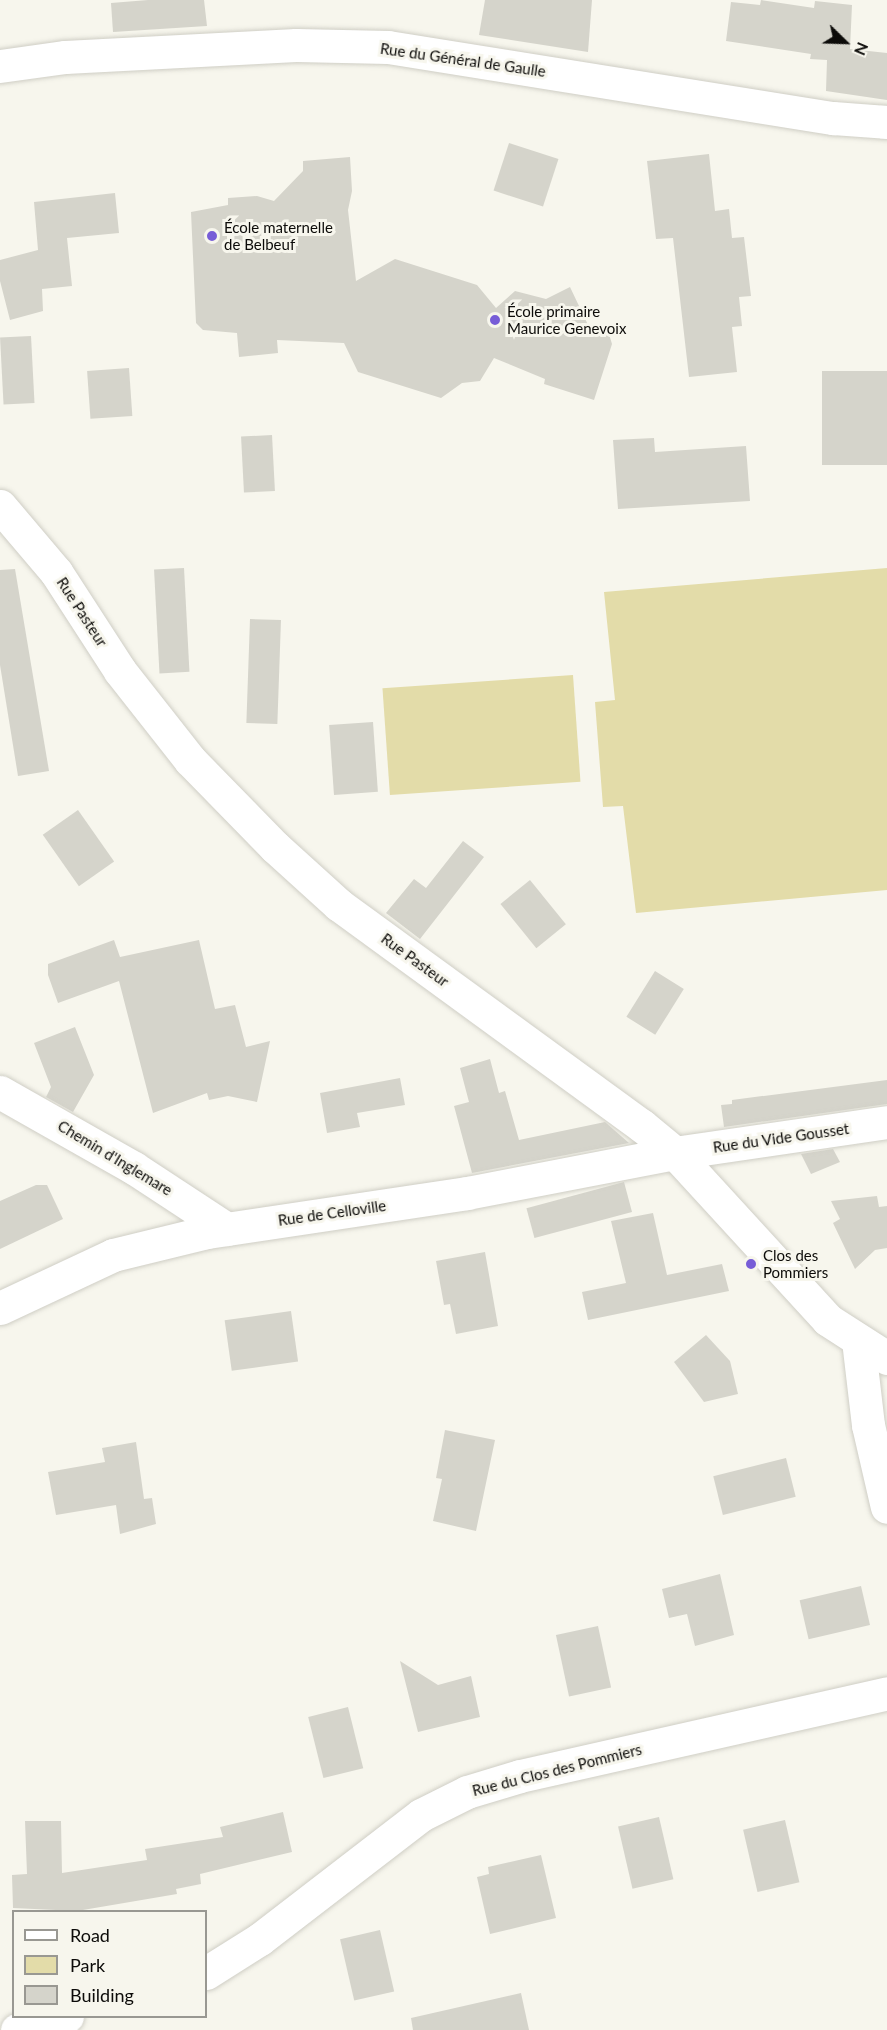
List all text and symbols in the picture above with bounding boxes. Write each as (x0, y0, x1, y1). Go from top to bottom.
north arrow (815, 12, 875, 72)
street label: Rue du Général de Gaulle (379, 39, 547, 81)
text: N (851, 40, 873, 59)
place label: École maternelle de Belbeuf (224, 218, 333, 253)
marker: École maternelle de Belbeuf (205, 229, 219, 243)
place label: École primaire Maurice Genevoix (507, 302, 626, 337)
marker: École primaire Maurice Genevoix (488, 313, 502, 327)
street label: Rue Pasteur (53, 574, 111, 650)
street label: Rue Pasteur (378, 929, 452, 991)
street label: Chemin d'Inglemare (54, 1117, 176, 1199)
street label: Rue du Vide Gousset (712, 1120, 850, 1156)
street label: Rue de Celloville (277, 1197, 387, 1229)
place label: Clos des Pommiers (763, 1246, 828, 1281)
marker: Clos des Pommiers (744, 1257, 758, 1271)
street label: Rue du Clos des Pommiers (470, 1740, 644, 1800)
legend (12, 1910, 207, 2018)
text: Road (70, 1924, 110, 1946)
text: Park (70, 1954, 105, 1976)
text: Building (70, 1984, 134, 2006)

